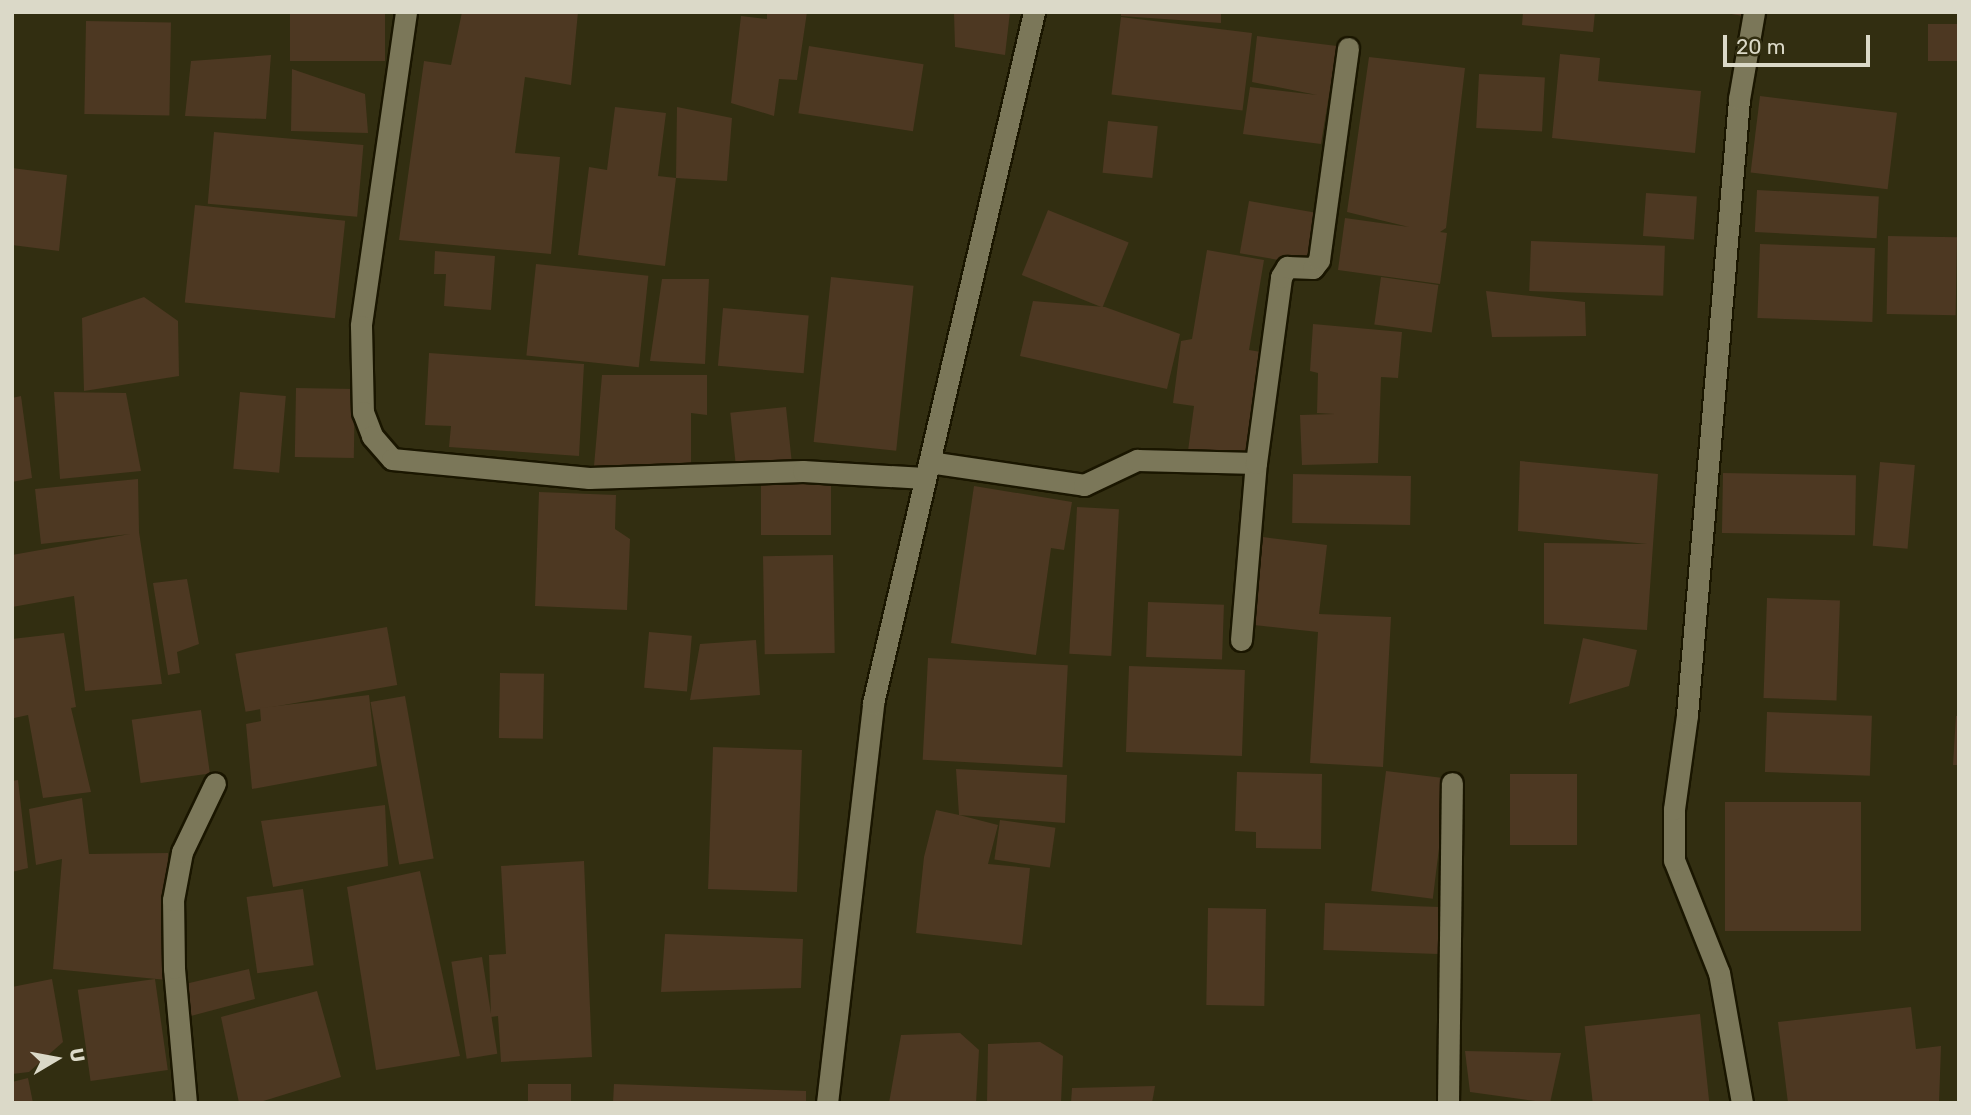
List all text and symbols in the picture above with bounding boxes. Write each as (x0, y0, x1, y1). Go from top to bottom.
scale bar (1726, 21, 1873, 65)
text: 20 m (1736, 34, 1785, 59)
north arrow (21, 1024, 91, 1094)
text: U (65, 1046, 90, 1064)

